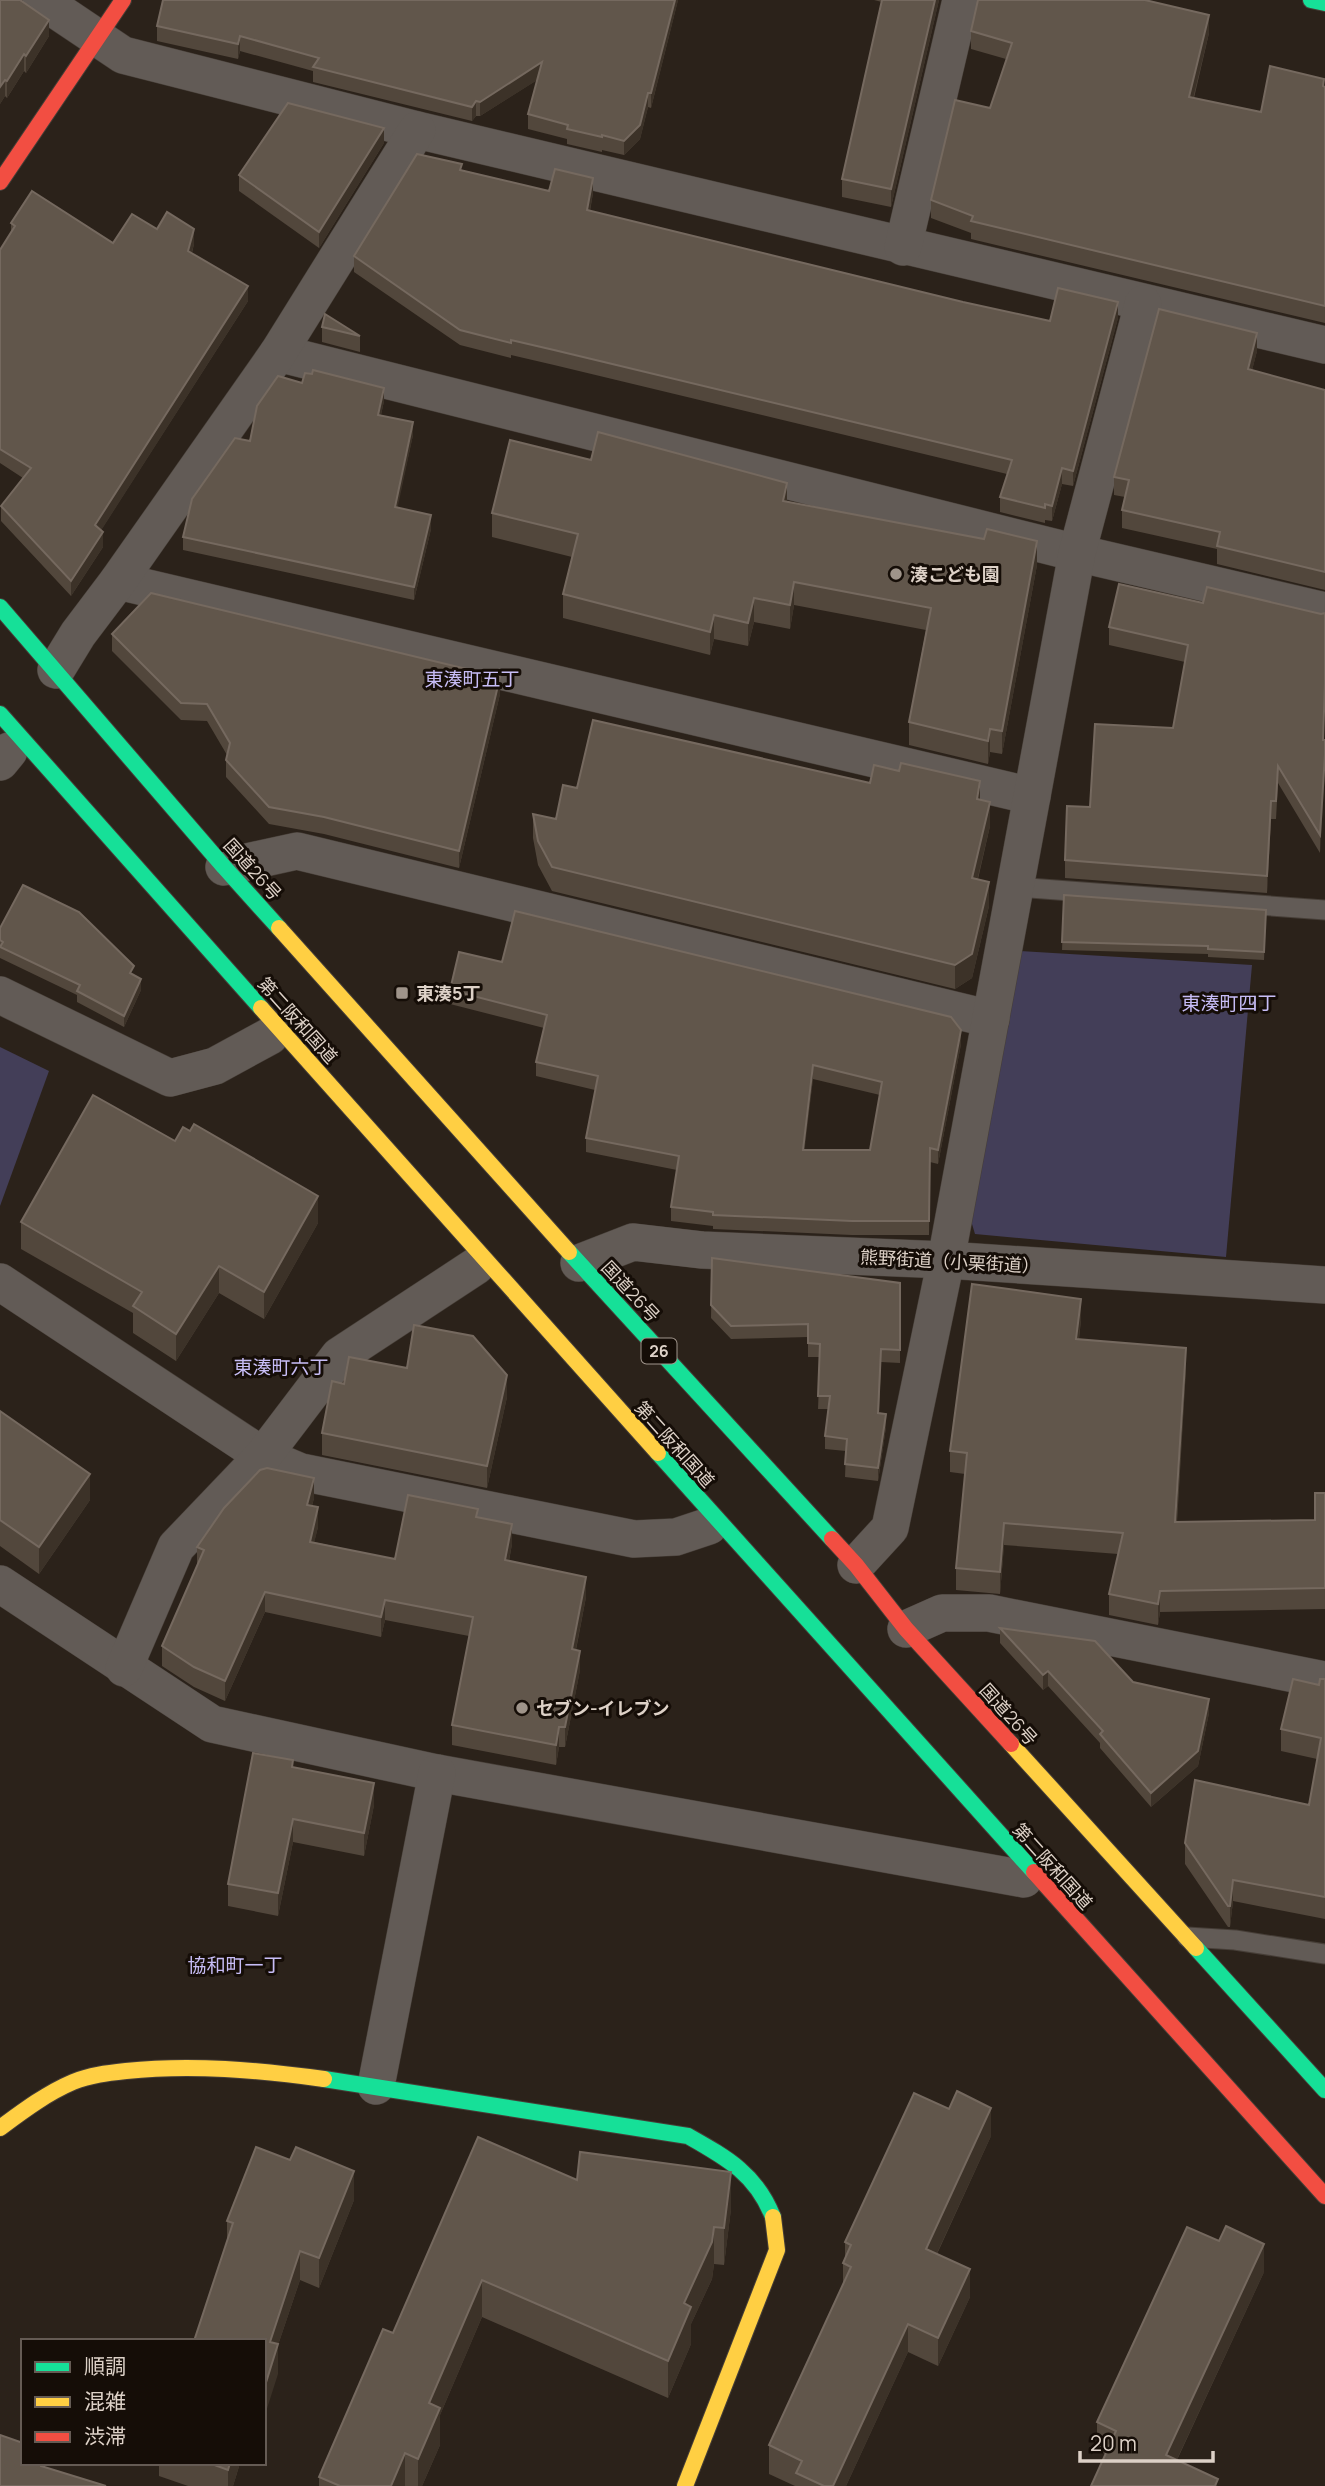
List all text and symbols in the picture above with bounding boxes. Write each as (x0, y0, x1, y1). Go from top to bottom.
place label: 湊こども園 (910, 562, 1000, 586)
marker: 湊こども園 (888, 566, 904, 582)
district label: 東湊町五丁 (424, 666, 520, 692)
street label: 国道26号 (219, 833, 287, 905)
street label: 第二阪和国道 (253, 972, 343, 1068)
place label: 東湊5丁 (416, 981, 481, 1005)
marker: 東湊5丁 (394, 985, 410, 1001)
district label: 東湊町四丁 (1181, 990, 1277, 1016)
street label: 熊野街道（小栗街道） (859, 1244, 1041, 1278)
street label: 国道26号 (596, 1255, 666, 1327)
road number: 26 (642, 1338, 676, 1364)
district label: 東湊町六丁 (233, 1354, 329, 1380)
street label: 第二阪和国道 (630, 1396, 720, 1492)
street label: 国道26号 (975, 1678, 1043, 1750)
place label: セブン-イレブン (536, 1696, 670, 1720)
marker: セブン-イレブン (514, 1700, 530, 1716)
street label: 第二阪和国道 (1008, 1818, 1098, 1914)
district label: 協和町一丁 (187, 1952, 283, 1978)
legend (21, 2339, 266, 2465)
text: 順調 (84, 2352, 126, 2380)
text: 混雑 (84, 2387, 126, 2415)
scale bar (1080, 2420, 1213, 2464)
text: 渋滞 (84, 2422, 126, 2450)
text: 20 m (1090, 2429, 1137, 2457)

